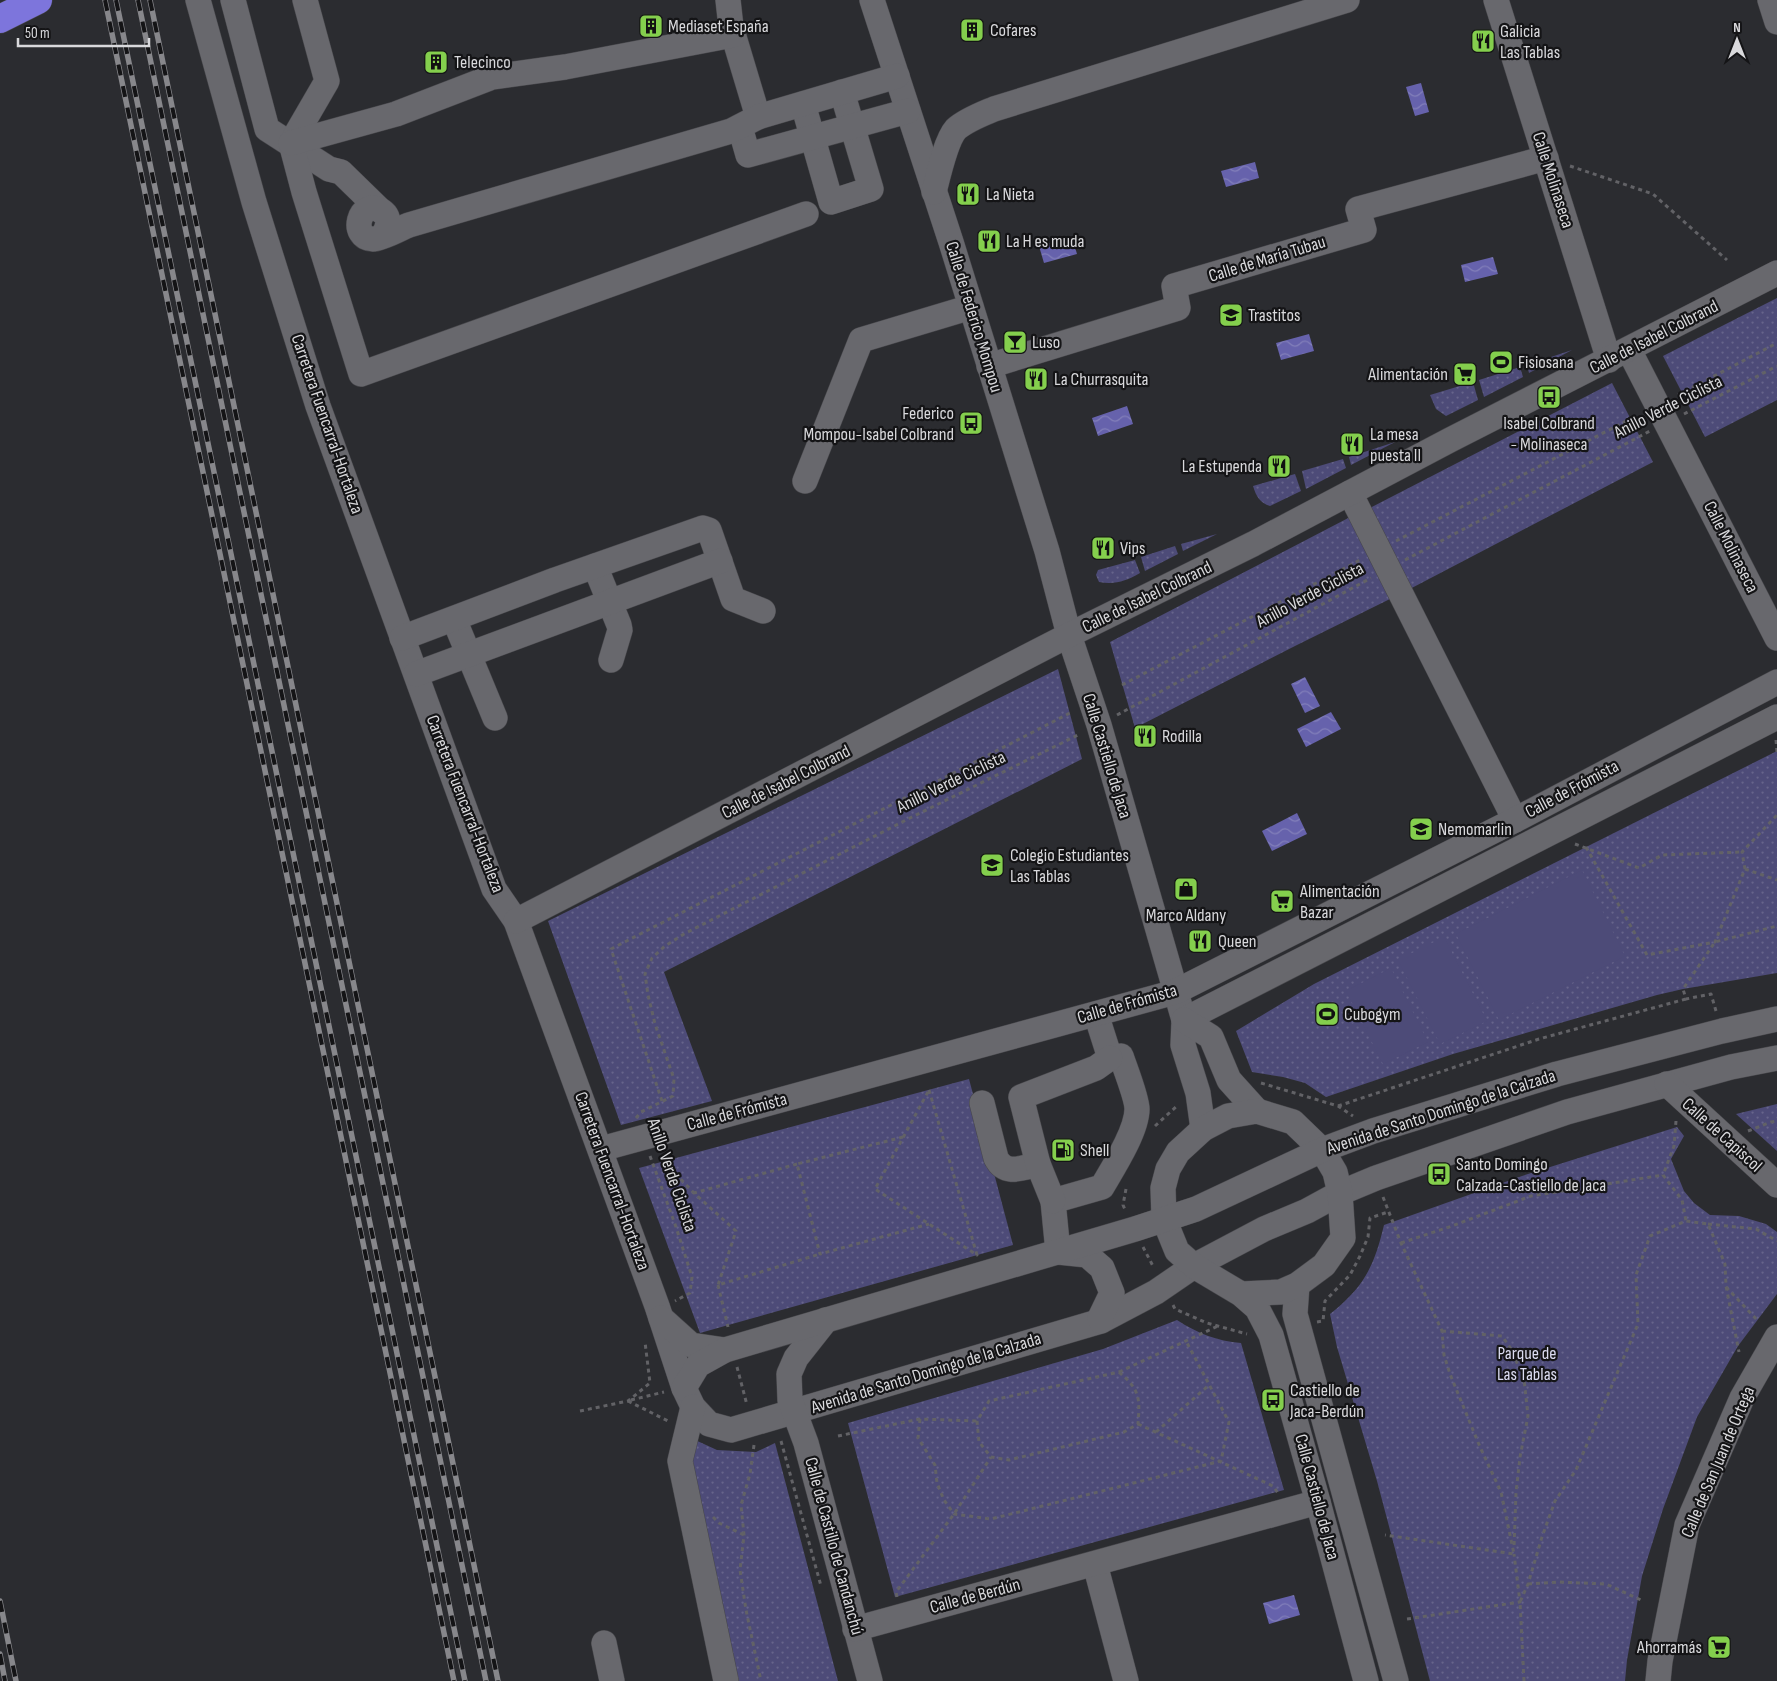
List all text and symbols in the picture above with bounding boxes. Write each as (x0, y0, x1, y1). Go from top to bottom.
building icon: Mediaset España (638, 13, 664, 39)
scale bar (18, 15, 149, 47)
north arrow (1712, 15, 1762, 65)
place label: Mediaset España (668, 16, 769, 37)
building icon: Cofares (959, 17, 985, 43)
text: N (1733, 19, 1741, 36)
place label: Cofares (990, 20, 1037, 41)
place label: Galicia Las Tablas (1500, 21, 1560, 63)
text: 50 m (25, 24, 50, 43)
restaurant icon: Galicia Las Tablas (1470, 28, 1496, 54)
building icon: Telecinco (423, 49, 449, 75)
place label: Telecinco (454, 52, 511, 73)
street label: Calle Molinaseca (1528, 129, 1578, 231)
restaurant icon: La Nieta (955, 181, 981, 207)
place label: La Nieta (986, 184, 1035, 205)
restaurant icon: La H es muda (976, 228, 1002, 254)
place label: La H es muda (1006, 231, 1085, 252)
street label: Calle de María Tubau (1206, 231, 1328, 287)
street label: Calle de Federico Mompou (941, 239, 1007, 395)
street label: Calle de Isabel Colbrand (1586, 296, 1722, 378)
school or university icon: Trastitos (1218, 302, 1244, 328)
place label: Trastitos (1248, 305, 1300, 326)
bar icon: Luso (1002, 329, 1028, 355)
street label: Carretera Fuencarral-Hortaleza (286, 332, 368, 516)
place label: Luso (1032, 332, 1060, 353)
sports icon: Fisiosana (1488, 349, 1514, 375)
place label: Fisiosana (1518, 352, 1574, 373)
supermarket icon: Alimentación (1452, 361, 1478, 387)
place label: Alimentación (1367, 364, 1448, 385)
restaurant icon: La Churrasquita (1023, 366, 1049, 392)
place label: La Churrasquita (1054, 369, 1149, 390)
street label: Anillo Verde Ciclista (1610, 371, 1726, 444)
bus stop icon: Isabel Colbrand - Molinaseca (1536, 384, 1562, 410)
place label: Federico Mompou-Isabel Colbrand (803, 403, 954, 445)
bus stop icon: Federico Mompou-Isabel Colbrand (958, 410, 984, 436)
place label: Isabel Colbrand - Molinaseca (1503, 413, 1595, 455)
place label: La mesa puesta II (1370, 424, 1421, 466)
restaurant icon: La mesa puesta II (1339, 431, 1365, 457)
restaurant icon: La Estupenda (1266, 453, 1292, 479)
place label: La Estupenda (1182, 456, 1262, 477)
street label: Calle Molinaseca (1699, 498, 1763, 596)
restaurant icon: Vips (1090, 535, 1116, 561)
place label: Vips (1120, 538, 1145, 559)
street label: Calle de Isabel Colbrand (1079, 557, 1215, 637)
street label: Anillo Verde Ciclista (1252, 558, 1367, 633)
street label: Calle Castiello de Jaca (1078, 691, 1136, 821)
street label: Carretera Fuencarral-Hortaleza (421, 712, 509, 896)
restaurant icon: Rodilla (1132, 723, 1158, 749)
place label: Rodilla (1162, 726, 1202, 747)
street label: Calle de Isabel Colbrand (718, 741, 854, 823)
street label: Anillo Verde Ciclista (892, 747, 1009, 818)
street label: Calle de Frómista (1522, 756, 1622, 822)
school or university icon: Nemomarlin (1408, 816, 1434, 842)
place label: Nemomarlin (1438, 819, 1512, 840)
place label: Colegio Estudiantes Las Tablas (1010, 845, 1129, 887)
school or university icon: Colegio Estudiantes Las Tablas (979, 852, 1005, 878)
shop icon: Marco Aldany (1173, 876, 1199, 902)
place label: Alimentación Bazar (1299, 881, 1380, 923)
supermarket icon: Alimentación Bazar (1269, 888, 1295, 914)
place label: Marco Aldany (1146, 905, 1226, 926)
restaurant icon: Queen (1187, 928, 1213, 954)
place label: Queen (1218, 931, 1257, 952)
street label: Calle de Frómista (1075, 980, 1179, 1028)
sports icon: Cubogym (1314, 1001, 1340, 1027)
place label: Cubogym (1344, 1004, 1400, 1025)
street label: Avenida de Santo Domingo de la Calzada (1323, 1065, 1558, 1159)
street label: Carretera Fuencarral-Hortaleza (570, 1089, 654, 1273)
street label: Calle de Frómista (685, 1089, 789, 1135)
street label: Calle de Capiscol (1678, 1094, 1766, 1176)
street label: Anillo Verde Ciclista (642, 1115, 701, 1235)
fuel station icon: Shell (1050, 1137, 1076, 1163)
place label: Shell (1080, 1140, 1109, 1161)
place label: Santo Domingo Calzada-Castiello de Jaca (1456, 1154, 1606, 1196)
bus stop icon: Santo Domingo Calzada-Castiello de Jaca (1426, 1161, 1452, 1187)
street label: Avenida de Santo Domingo de la Calzada (808, 1328, 1044, 1418)
park label: Parque de Las Tablas (1497, 1343, 1557, 1385)
place label: Castiello de Jaca-Berdún (1289, 1380, 1364, 1422)
street label: Calle de San Juan de Ortega (1677, 1383, 1759, 1541)
bus stop icon: Castiello de Jaca-Berdún (1260, 1387, 1286, 1413)
street label: Calle Castiello de Jaca (1290, 1432, 1344, 1562)
street label: Calle de Castillo de Candanchú (800, 1455, 868, 1637)
street label: Calle de Berdún (928, 1574, 1022, 1618)
supermarket icon: Ahorramás (1706, 1634, 1732, 1660)
place label: Ahorramás (1636, 1637, 1702, 1658)

